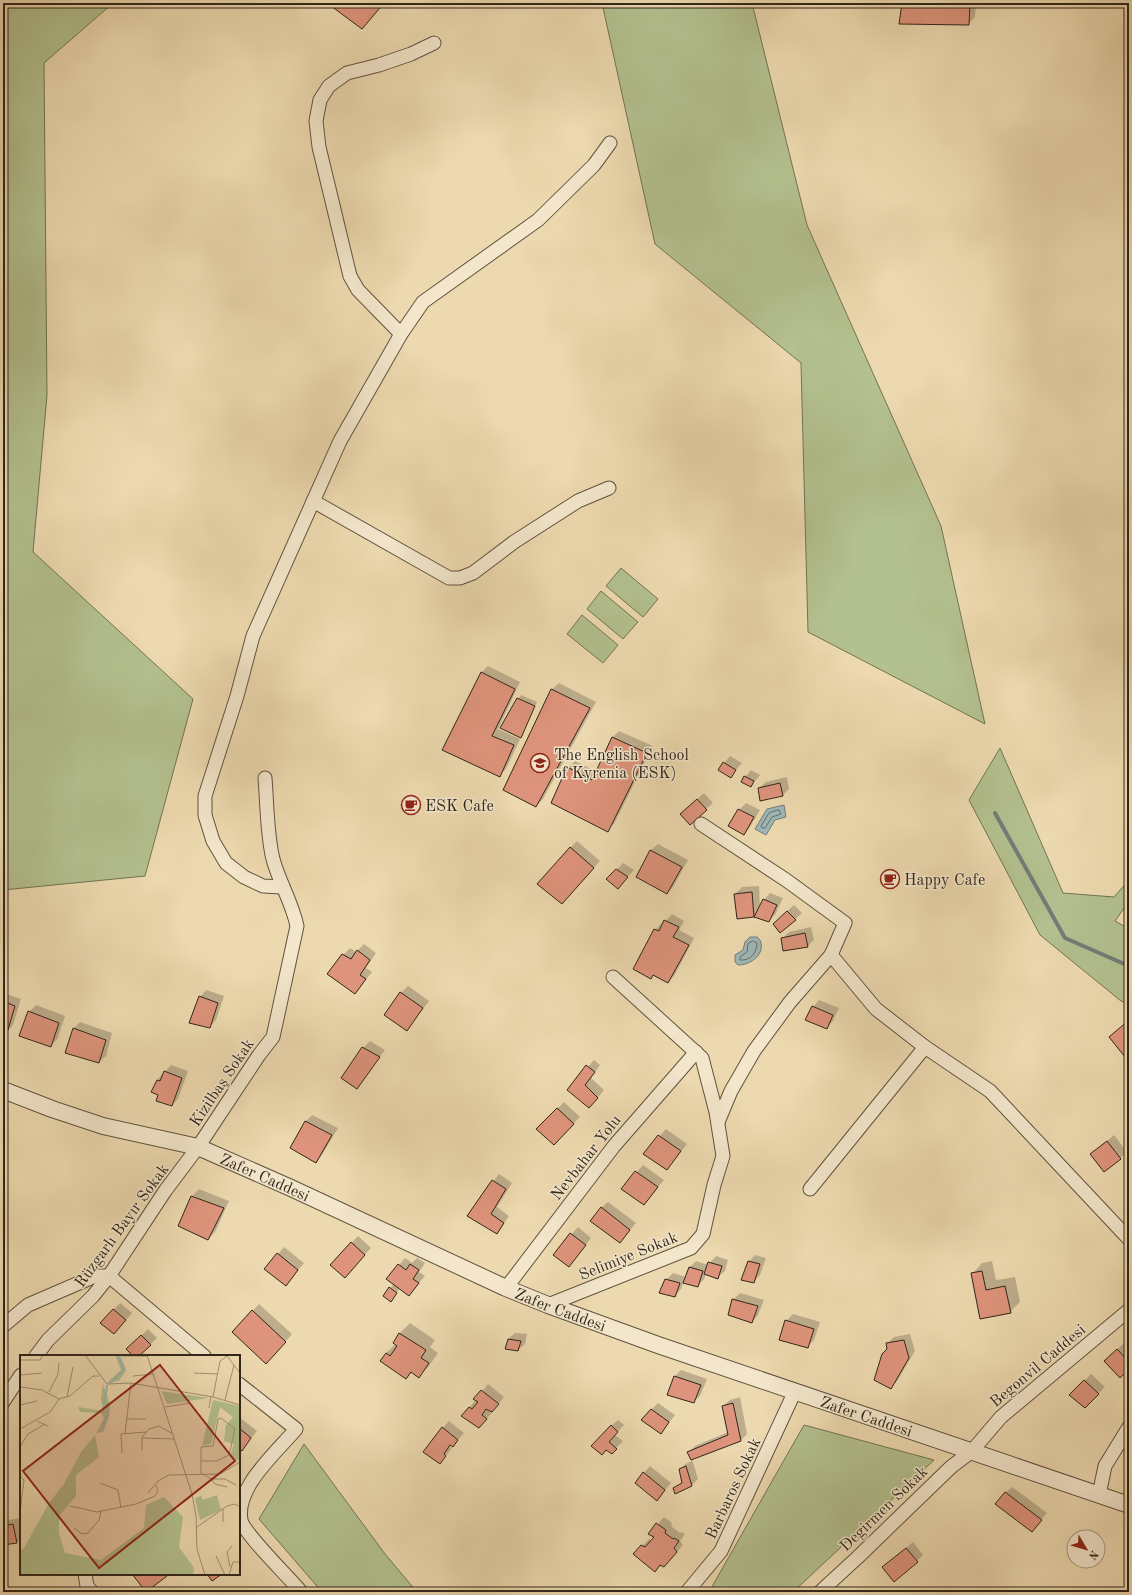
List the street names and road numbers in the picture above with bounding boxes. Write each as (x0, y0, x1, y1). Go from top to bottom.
street label: Kizilbaş Sokak (187, 1036, 258, 1130)
street label: Nevbahar Yolu (549, 1112, 625, 1204)
street label: Zafer Caddesi (217, 1152, 311, 1205)
street label: Rüzgarlı Bayır Sokak (73, 1162, 173, 1291)
street label: Selimiye Sokak (577, 1230, 680, 1284)
street label: Zafer Caddesi (512, 1286, 608, 1335)
street label: Begonvil Caddesi (987, 1322, 1089, 1411)
street label: Zafer Caddesi (818, 1395, 914, 1441)
street label: Barbaros Sokak (703, 1436, 764, 1542)
street label: Degirmen Sokak (837, 1464, 931, 1555)

